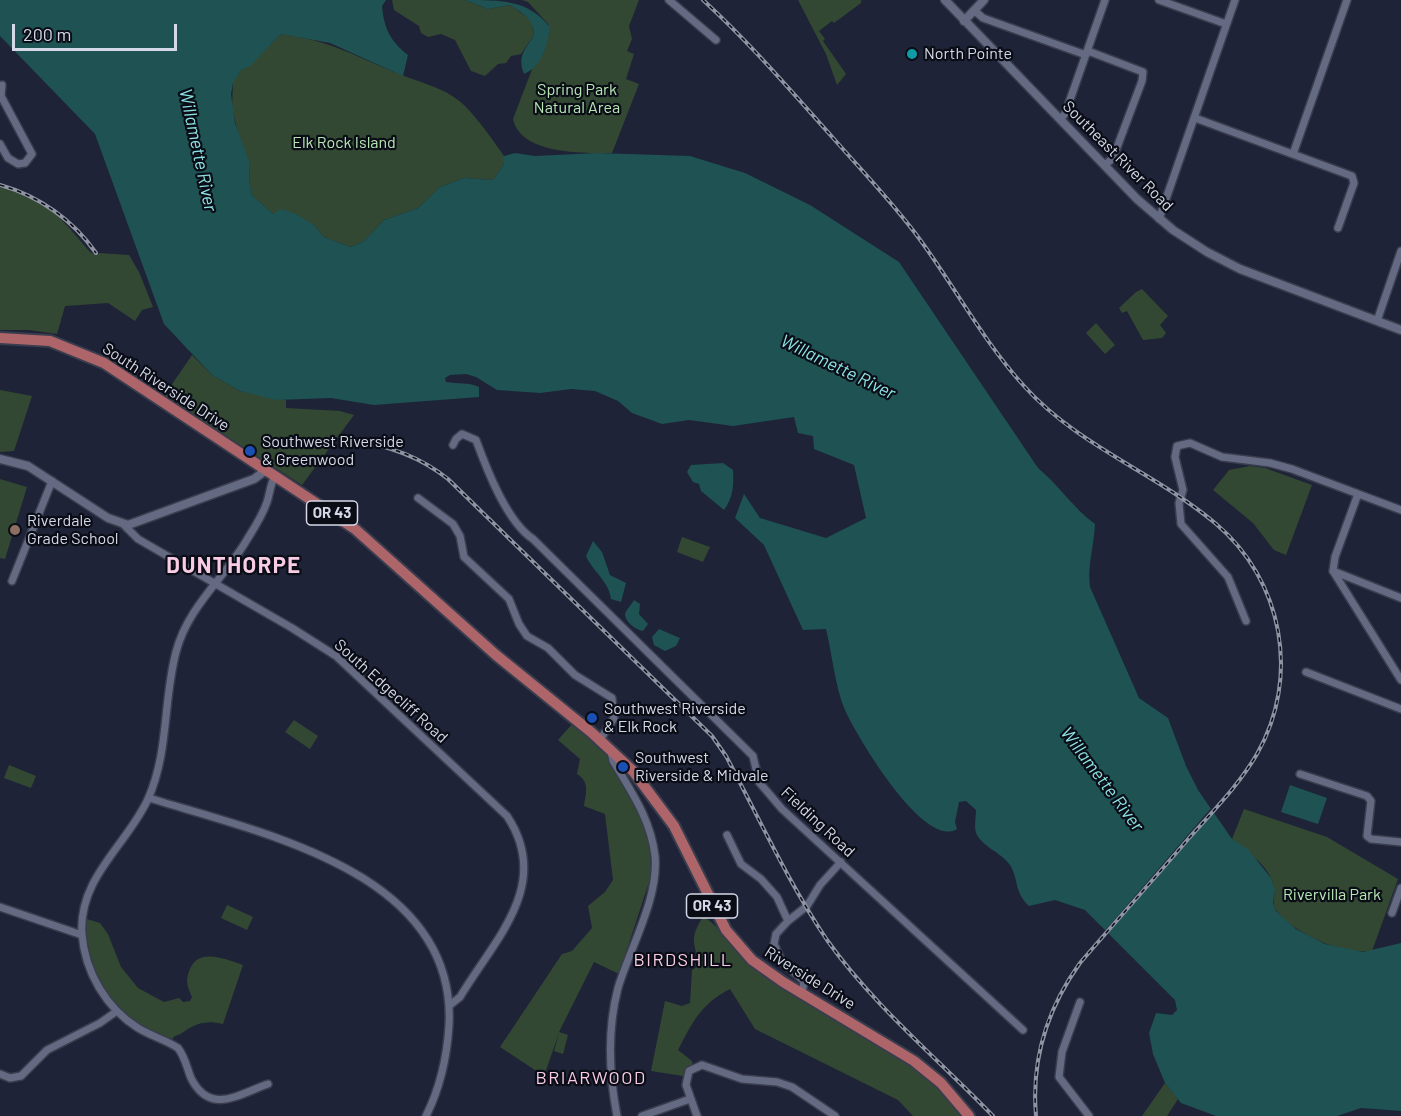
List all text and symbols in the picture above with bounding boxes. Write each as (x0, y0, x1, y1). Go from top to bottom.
scale bar (15, 12, 180, 50)
text: 200 m (23, 23, 71, 45)
place label: North Pointe (924, 44, 1012, 64)
marker: North Pointe (905, 47, 919, 61)
park label: Spring Park Natural Area (534, 80, 620, 118)
water label: Willamette River (174, 87, 222, 213)
street label: Southeast River Road (1059, 97, 1177, 215)
park label: Elk Rock Island (292, 133, 396, 153)
water label: Willamette River (777, 330, 899, 404)
street label: South Riverside Drive (99, 339, 233, 435)
place label: Southwest Riverside & Greenwood (262, 432, 404, 470)
marker: Southwest Riverside & Greenwood (243, 444, 257, 458)
road number: OR 43 (306, 501, 358, 525)
place label: Riverdale Grade School (27, 511, 119, 549)
marker: Riverdale Grade School (8, 523, 22, 537)
district label: DUNTHORPE (166, 553, 302, 579)
street label: South Edgecliff Road (330, 635, 452, 747)
place label: Southwest Riverside & Elk Rock (604, 699, 746, 737)
marker: Southwest Riverside & Elk Rock (585, 711, 599, 725)
water label: Willamette River (1056, 723, 1148, 835)
place label: Southwest Riverside & Midvale (635, 748, 769, 786)
marker: Southwest Riverside & Midvale (616, 760, 630, 774)
street label: Fielding Road (777, 783, 859, 861)
park label: Rivervilla Park (1283, 885, 1381, 905)
road number: OR 43 (686, 894, 738, 918)
street label: Riverside Drive (761, 942, 859, 1014)
district label: BIRDSHILL (634, 949, 732, 971)
district label: BRIARWOOD (535, 1067, 647, 1089)

